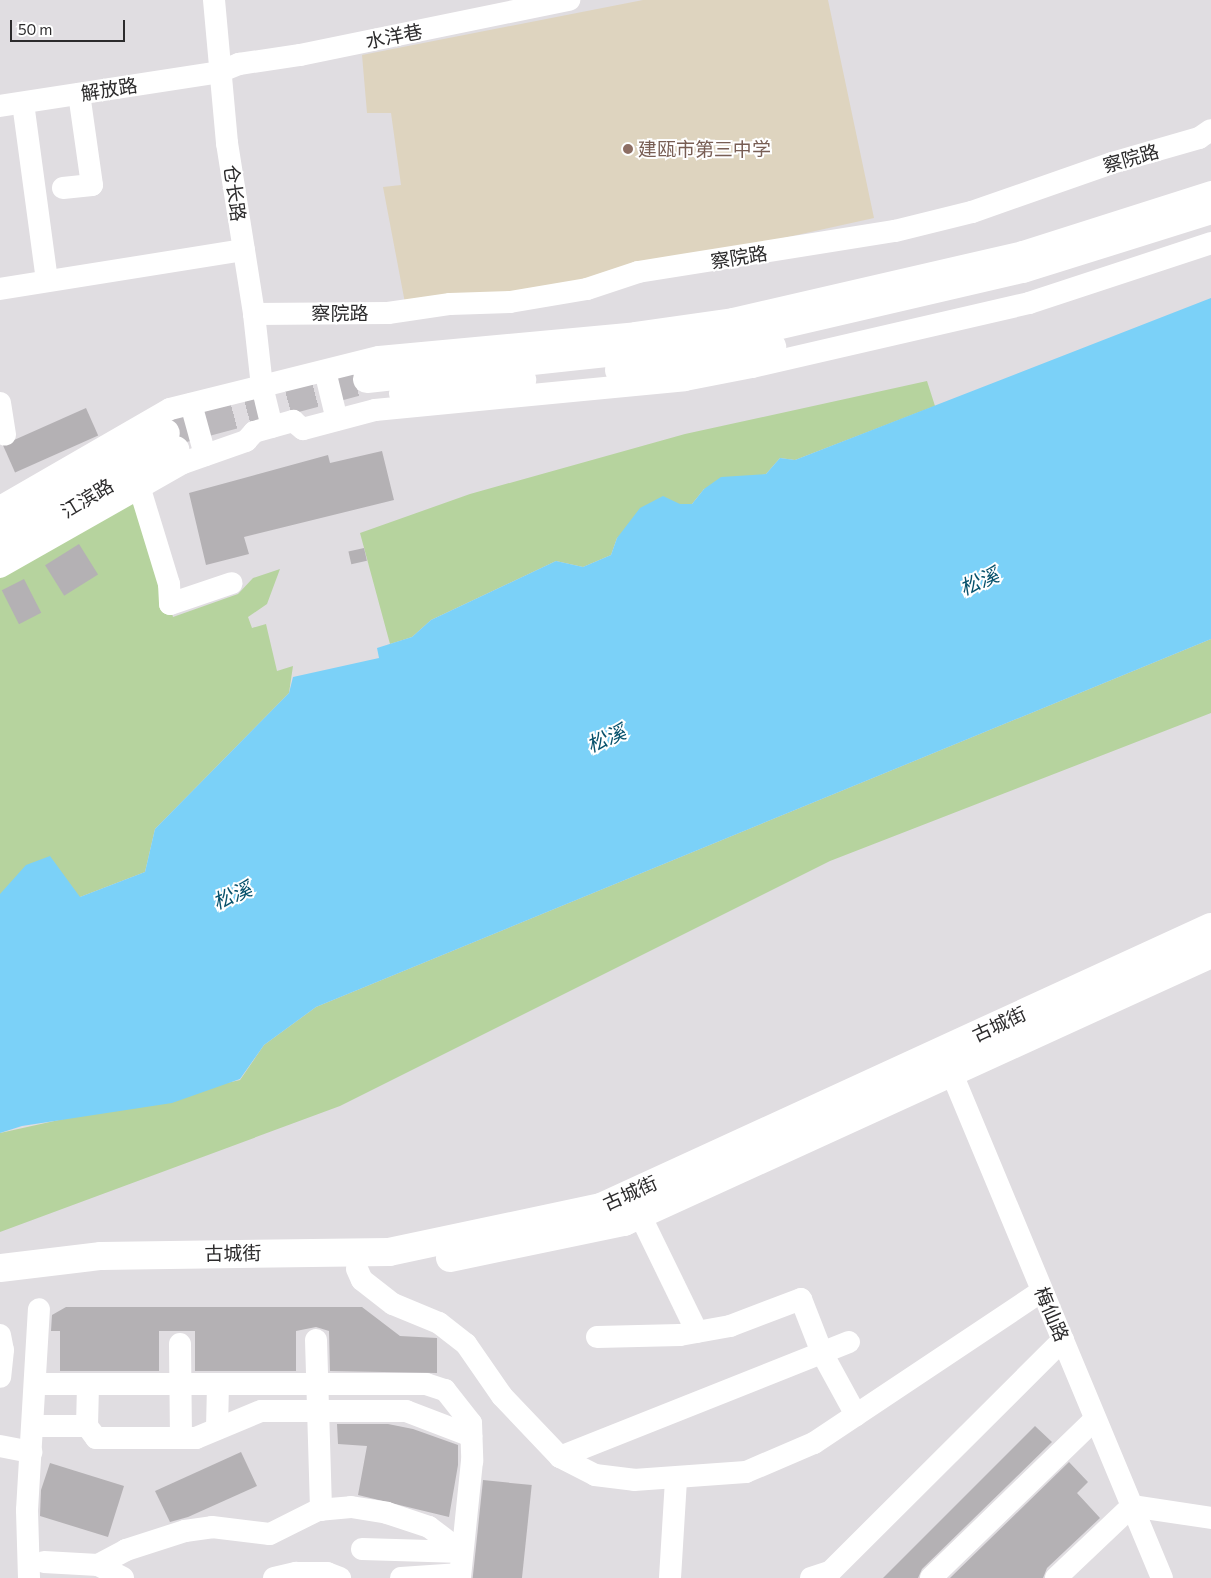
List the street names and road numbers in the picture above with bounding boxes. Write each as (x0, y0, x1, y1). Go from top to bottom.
street label: 水洋巷 (364, 19, 424, 53)
street label: 解放路 (79, 73, 139, 105)
street label: 察院路 (1100, 139, 1162, 177)
street label: 仓长路 (220, 163, 250, 223)
street label: 察院路 (709, 241, 769, 273)
street label: 察院路 (312, 302, 368, 324)
street label: 江滨路 (57, 474, 117, 522)
street label: 古城街 (968, 1002, 1030, 1046)
street label: 古城街 (599, 1171, 661, 1215)
street label: 古城街 (204, 1241, 262, 1265)
street label: 梅仙路 (1030, 1283, 1074, 1345)

